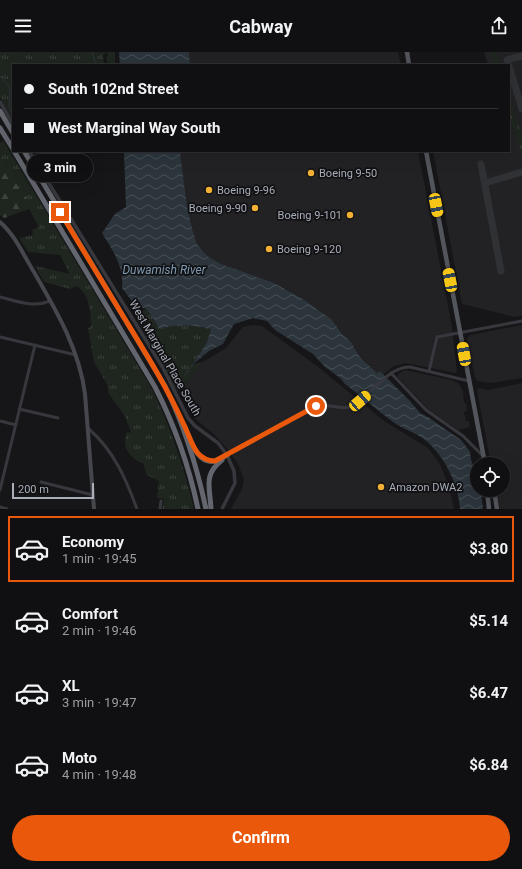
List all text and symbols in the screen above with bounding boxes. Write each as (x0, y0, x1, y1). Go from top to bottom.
icon: menu (12, 15, 34, 37)
icon: share (488, 15, 510, 37)
text: Cabway (229, 16, 293, 37)
text: South 102nd Street (48, 80, 179, 98)
text: West Marginal Way South (48, 119, 220, 137)
callout: 3 min (27, 154, 93, 182)
text: 3 min (44, 160, 76, 175)
place label: Boeing 9-50 (319, 167, 377, 180)
marker: Boeing 9-50 (306, 168, 316, 178)
place label: Boeing 9-96 (217, 184, 275, 197)
marker: Boeing 9-96 (204, 185, 214, 195)
car (428, 192, 444, 218)
place label: Boeing 9-90 (189, 202, 247, 215)
route end (51, 203, 69, 221)
marker: Boeing 9-90 (250, 203, 260, 213)
place label: Boeing 9-101 (278, 209, 342, 222)
marker: Boeing 9-101 (345, 210, 355, 220)
place label: Boeing 9-120 (277, 243, 341, 256)
marker: Boeing 9-120 (264, 244, 274, 254)
water label: Duwamish River (122, 263, 207, 277)
car (442, 267, 458, 293)
street label: West Marginal Place South (127, 298, 203, 418)
car (456, 341, 472, 367)
car (347, 389, 373, 413)
route start (307, 397, 325, 415)
map controls (470, 457, 510, 497)
button: locate (470, 457, 510, 497)
scale bar (12, 481, 94, 500)
place label: Amazon DWA2 (389, 481, 462, 494)
marker: Amazon DWA2 (376, 482, 386, 492)
text: 200 m (18, 483, 49, 496)
icon: car (14, 531, 50, 567)
text: Economy (62, 533, 124, 551)
text: $3.80 (469, 540, 508, 558)
text: 1 min · 19:45 (62, 551, 137, 566)
icon: car (14, 603, 50, 639)
text: Comfort (62, 605, 118, 623)
text: $5.14 (469, 612, 508, 630)
text: 2 min · 19:46 (62, 623, 137, 638)
icon: car (14, 675, 50, 711)
text: XL (62, 677, 80, 695)
text: $6.47 (469, 684, 508, 702)
text: 3 min · 19:47 (62, 695, 137, 710)
icon: car (14, 747, 50, 783)
text: Moto (62, 749, 97, 767)
text: $6.84 (469, 756, 508, 774)
text: 4 min · 19:48 (62, 767, 137, 782)
button: Confirm (12, 815, 510, 861)

